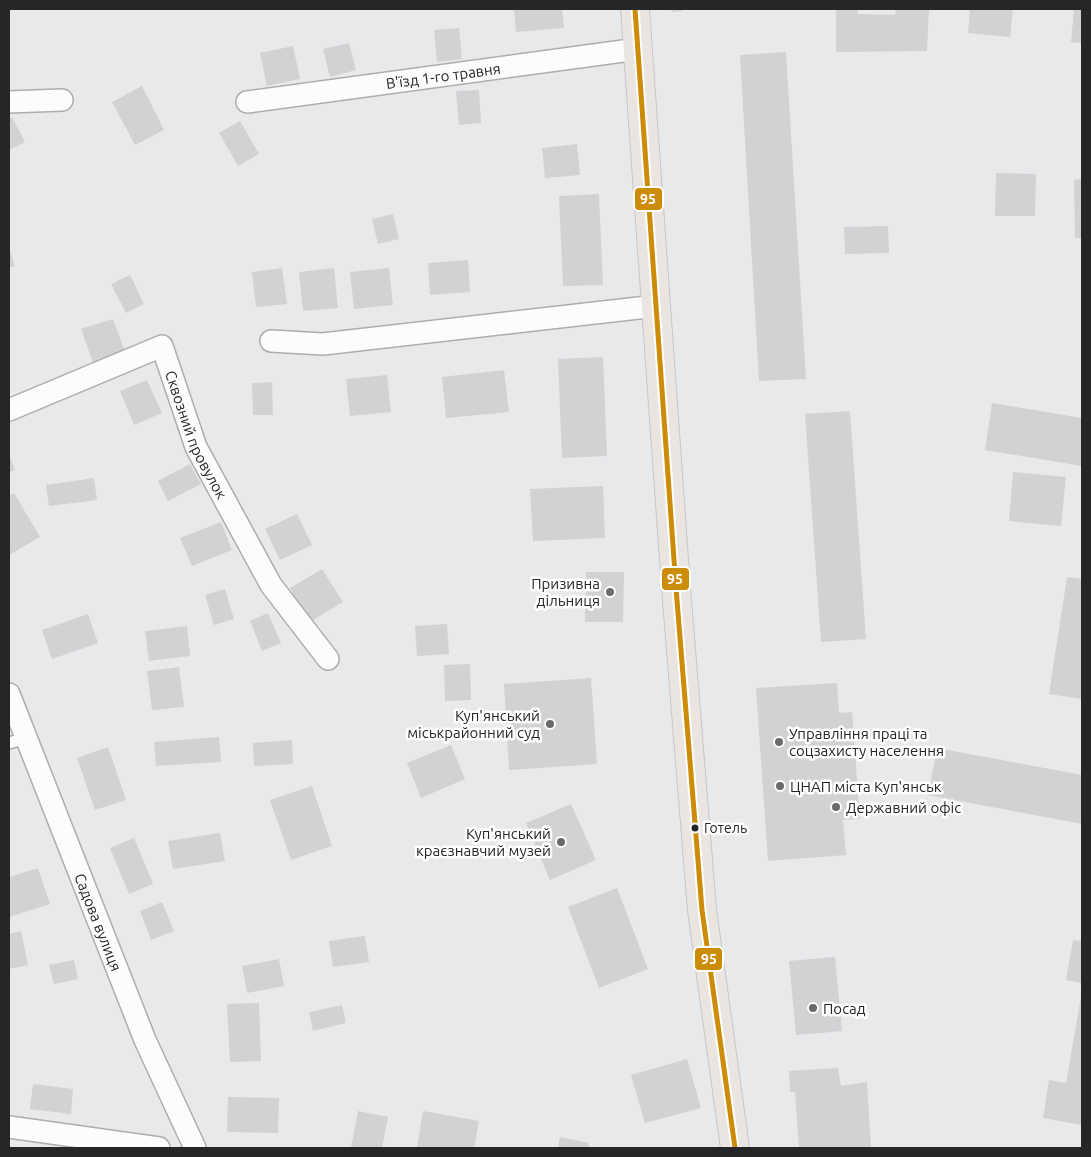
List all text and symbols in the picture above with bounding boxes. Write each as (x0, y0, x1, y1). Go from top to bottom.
street label: В'їзд 1-го травня (385, 59, 502, 92)
line badge: 95 (634, 187, 663, 211)
text: 95 (640, 191, 656, 207)
street label: Сквозний провулок (162, 368, 231, 502)
line badge: 95 (661, 567, 690, 591)
text: 95 (667, 571, 683, 587)
place label: Призивна дільниця (531, 575, 600, 609)
marker: Призивна дільниця (604, 586, 616, 598)
place label: Куп'янський міськрайонний суд (407, 707, 540, 741)
marker: Куп'янський міськрайонний суд (544, 718, 556, 730)
place label: Управління праці та соцзахисту населення (789, 725, 944, 759)
marker: Управління праці та соцзахисту населення (773, 736, 785, 748)
place label: ЦНАП міста Куп'янськ (790, 778, 942, 795)
marker: ЦНАП міста Куп'янськ (774, 780, 786, 792)
place label: Державний офіс (846, 799, 961, 816)
marker: Державний офіс (830, 801, 842, 813)
place label: Готель (704, 820, 747, 836)
marker: Готель (690, 823, 700, 833)
place label: Куп'янський краєзнавчий музей (416, 825, 551, 859)
marker: Куп'янський краєзнавчий музей (555, 836, 567, 848)
street label: Садова вулиця (72, 871, 126, 973)
line badge: 95 (694, 947, 723, 971)
text: 95 (701, 951, 717, 967)
place label: Посад (823, 1000, 866, 1017)
marker: Посад (807, 1002, 819, 1014)

